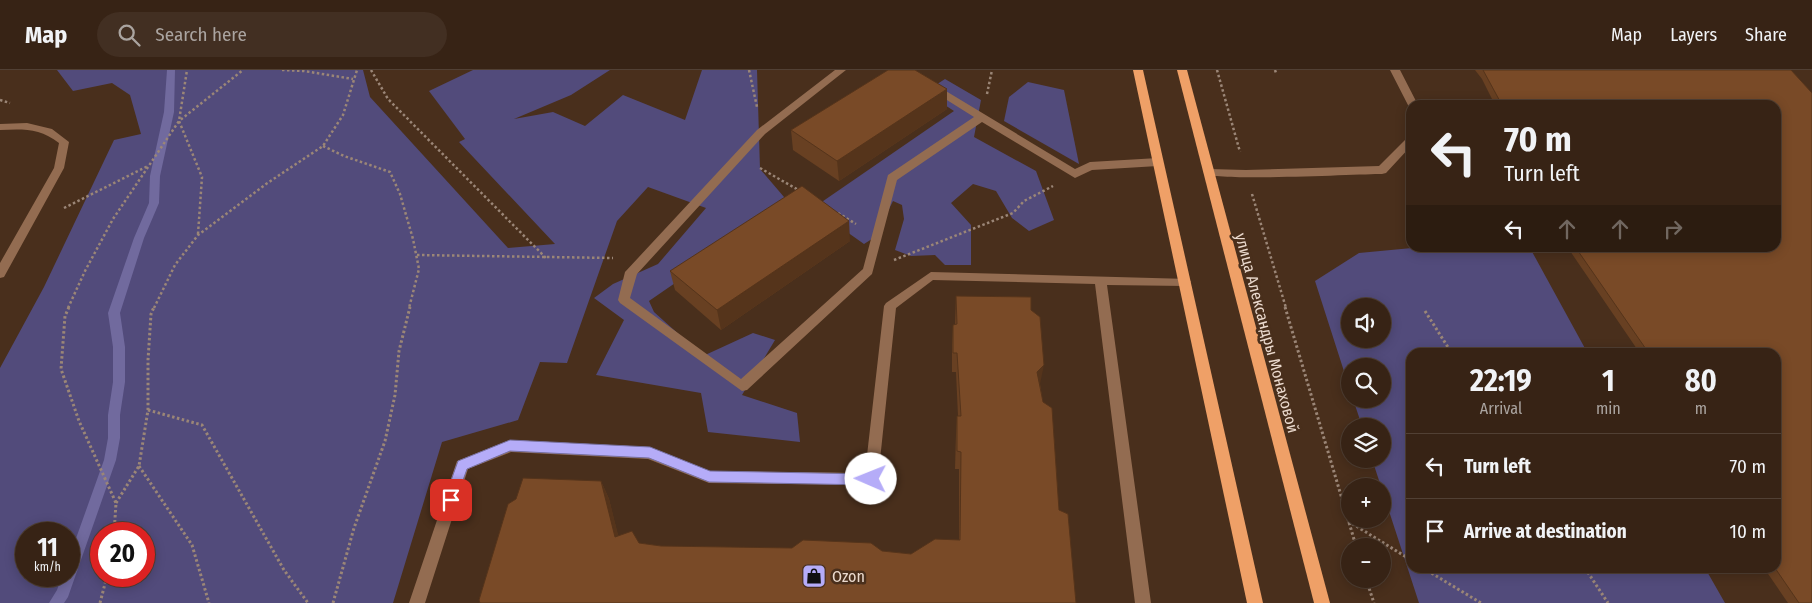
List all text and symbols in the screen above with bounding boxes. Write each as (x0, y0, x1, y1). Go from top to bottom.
search box (97, 12, 447, 57)
text: Map (25, 21, 67, 49)
icon: search (115, 21, 143, 49)
text: Search here (155, 23, 247, 46)
text: Map (1611, 24, 1642, 46)
text: Layers (1670, 24, 1717, 46)
text: Share (1745, 24, 1787, 46)
text: 70 m (1504, 118, 1572, 160)
icon: left (1421, 120, 1486, 185)
text: Turn left (1504, 160, 1580, 187)
icon: left (1500, 215, 1528, 243)
icon: ahead (1553, 215, 1581, 243)
icon: ahead (1606, 215, 1634, 243)
icon: right (1659, 215, 1687, 243)
street label: улица Александры Монаховой (1231, 231, 1303, 435)
map controls (1341, 298, 1391, 588)
button: sound (1341, 298, 1391, 348)
button: search (1341, 358, 1391, 408)
text: 22:19 (1470, 363, 1532, 399)
text: 1 (1602, 363, 1615, 399)
text: 80 (1685, 363, 1717, 399)
text: Arrival (1480, 399, 1522, 418)
text: min (1596, 399, 1621, 418)
text: m (1695, 399, 1707, 418)
button: layers (1341, 418, 1391, 468)
position arrow (844, 452, 896, 504)
icon: left (1421, 452, 1449, 480)
text: Turn left (1464, 455, 1531, 478)
text: 70 m (1730, 455, 1766, 478)
button: + (1341, 478, 1391, 528)
pin (430, 479, 472, 521)
icon: arrive (437, 486, 465, 514)
icon: arrive (1421, 517, 1449, 545)
text: Arrive at destination (1464, 520, 1627, 543)
text: 10 m (1730, 520, 1766, 543)
speed limit sign: 20 (90, 522, 155, 587)
text: 11 (37, 533, 58, 563)
button: − (1341, 538, 1391, 588)
text: km/h (34, 560, 61, 574)
shop icon: Ozon (801, 563, 827, 589)
place label: Ozon (832, 567, 865, 586)

